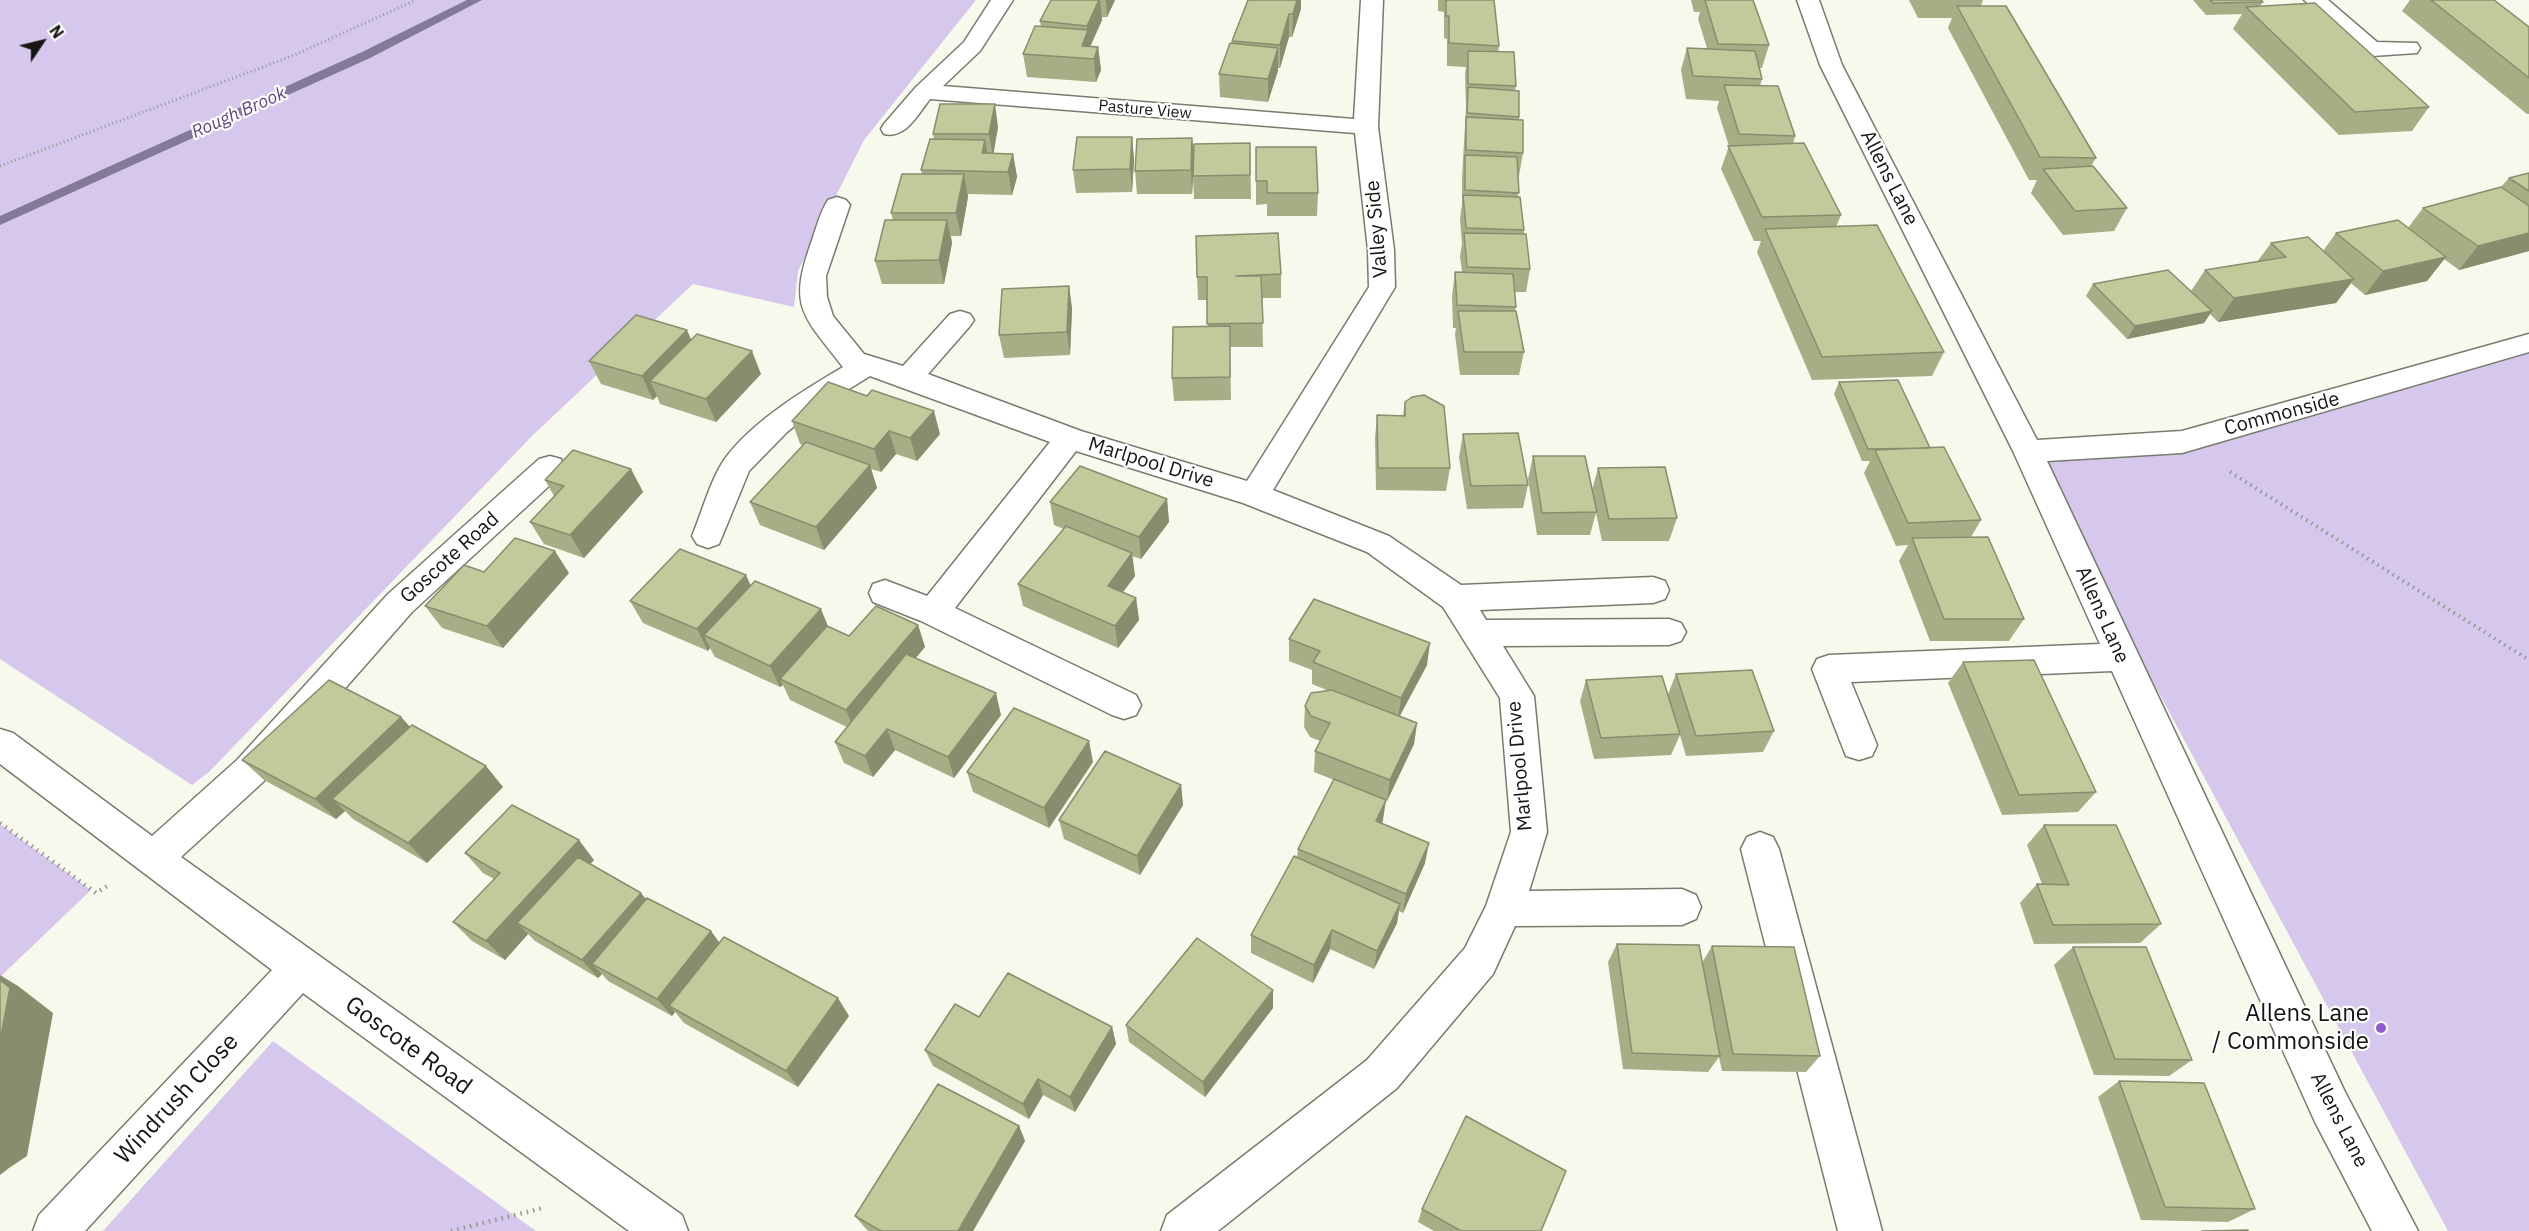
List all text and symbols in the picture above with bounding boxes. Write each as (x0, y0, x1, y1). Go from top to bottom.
north arrow (12, 12, 72, 72)
text: N (45, 21, 68, 42)
water label: Rough Brook (188, 83, 290, 143)
street label: Pasture View (1098, 96, 1192, 124)
street label: Allens Lane (1855, 126, 1923, 230)
street label: Valley Side (1361, 179, 1393, 279)
street label: Commonside (2222, 387, 2342, 441)
street label: Marlpool Drive (1085, 432, 1217, 494)
street label: Goscote Road (396, 507, 504, 609)
street label: Allens Lane (2070, 563, 2134, 667)
street label: Marlpool Drive (1502, 700, 1538, 832)
street label: Goscote Road (339, 990, 477, 1102)
place label: Allens Lane / Commonside (2212, 1000, 2369, 1056)
marker: Allens Lane / Commonside (2374, 1021, 2388, 1035)
street label: Windrush Close (109, 1028, 245, 1170)
street label: Allens Lane (2305, 1068, 2373, 1172)

